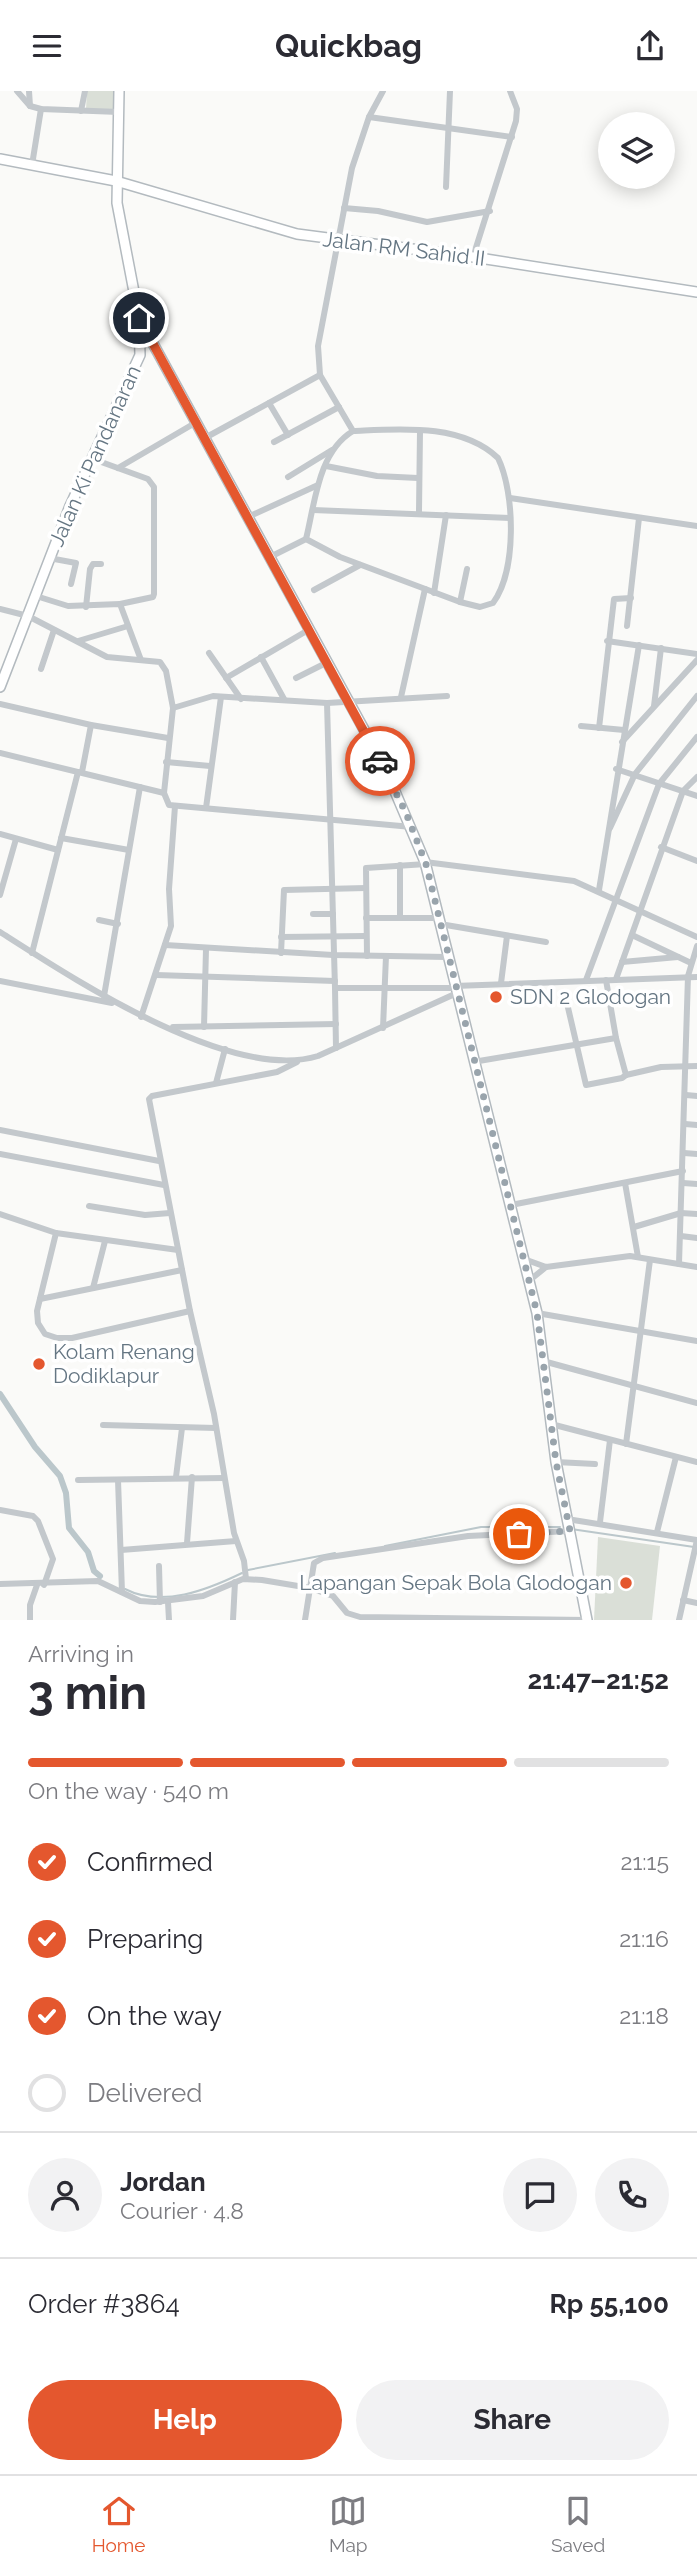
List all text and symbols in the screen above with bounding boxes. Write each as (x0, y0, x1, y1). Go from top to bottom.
icon: menu (28, 27, 66, 65)
text: Quickbag (275, 27, 422, 64)
icon: share (631, 27, 669, 65)
map controls (598, 112, 675, 189)
button: layers (598, 112, 675, 189)
street label: Jalan RM Sahid II (321, 226, 487, 271)
pin (109, 288, 169, 348)
icon: home (120, 299, 158, 337)
street label: Jalan Ki Pandanaran (43, 361, 146, 550)
courier (345, 726, 415, 796)
icon: car (361, 742, 399, 780)
place label: SDN 2 Glodogan (510, 984, 671, 1009)
marker: SDN 2 Glodogan (488, 989, 504, 1005)
place label: Kolam Renang Dodiklapur (53, 1339, 195, 1388)
marker: Kolam Renang Dodiklapur (31, 1356, 47, 1372)
pin (489, 1504, 549, 1564)
icon: bag (500, 1515, 538, 1553)
place label: Lapangan Sepak Bola Glodogan (299, 1570, 612, 1595)
marker: Lapangan Sepak Bola Glodogan (618, 1575, 634, 1591)
text: Arriving in (28, 1640, 134, 1667)
text: 21:47–21:52 (528, 1665, 669, 1695)
text: 3 min (28, 1666, 147, 1720)
text: On the way · 540 m (28, 1777, 229, 1804)
icon: check (28, 1843, 66, 1881)
text: Confirmed (87, 1847, 213, 1877)
text: 21:15 (620, 1848, 669, 1875)
icon: check (28, 1920, 66, 1958)
text: Preparing (87, 1924, 203, 1954)
text: 21:16 (619, 1925, 669, 1952)
icon: check (28, 1997, 66, 2035)
text: On the way (87, 2001, 222, 2031)
text: 21:18 (619, 2002, 669, 2029)
text: Delivered (87, 2078, 202, 2108)
button: person (28, 2158, 102, 2232)
button: chat (503, 2158, 577, 2232)
button: phone (595, 2158, 669, 2232)
text: Jordan (120, 2167, 206, 2197)
text: Courier · 4.8 (120, 2197, 244, 2224)
text: Order #3864 (28, 2289, 180, 2319)
text: Rp 55,100 (550, 2289, 669, 2319)
button: Help (28, 2380, 342, 2460)
button: Share (356, 2380, 669, 2460)
tab: Home (92, 2492, 145, 2556)
tab: Map (329, 2492, 368, 2556)
tab: Saved (551, 2492, 605, 2556)

